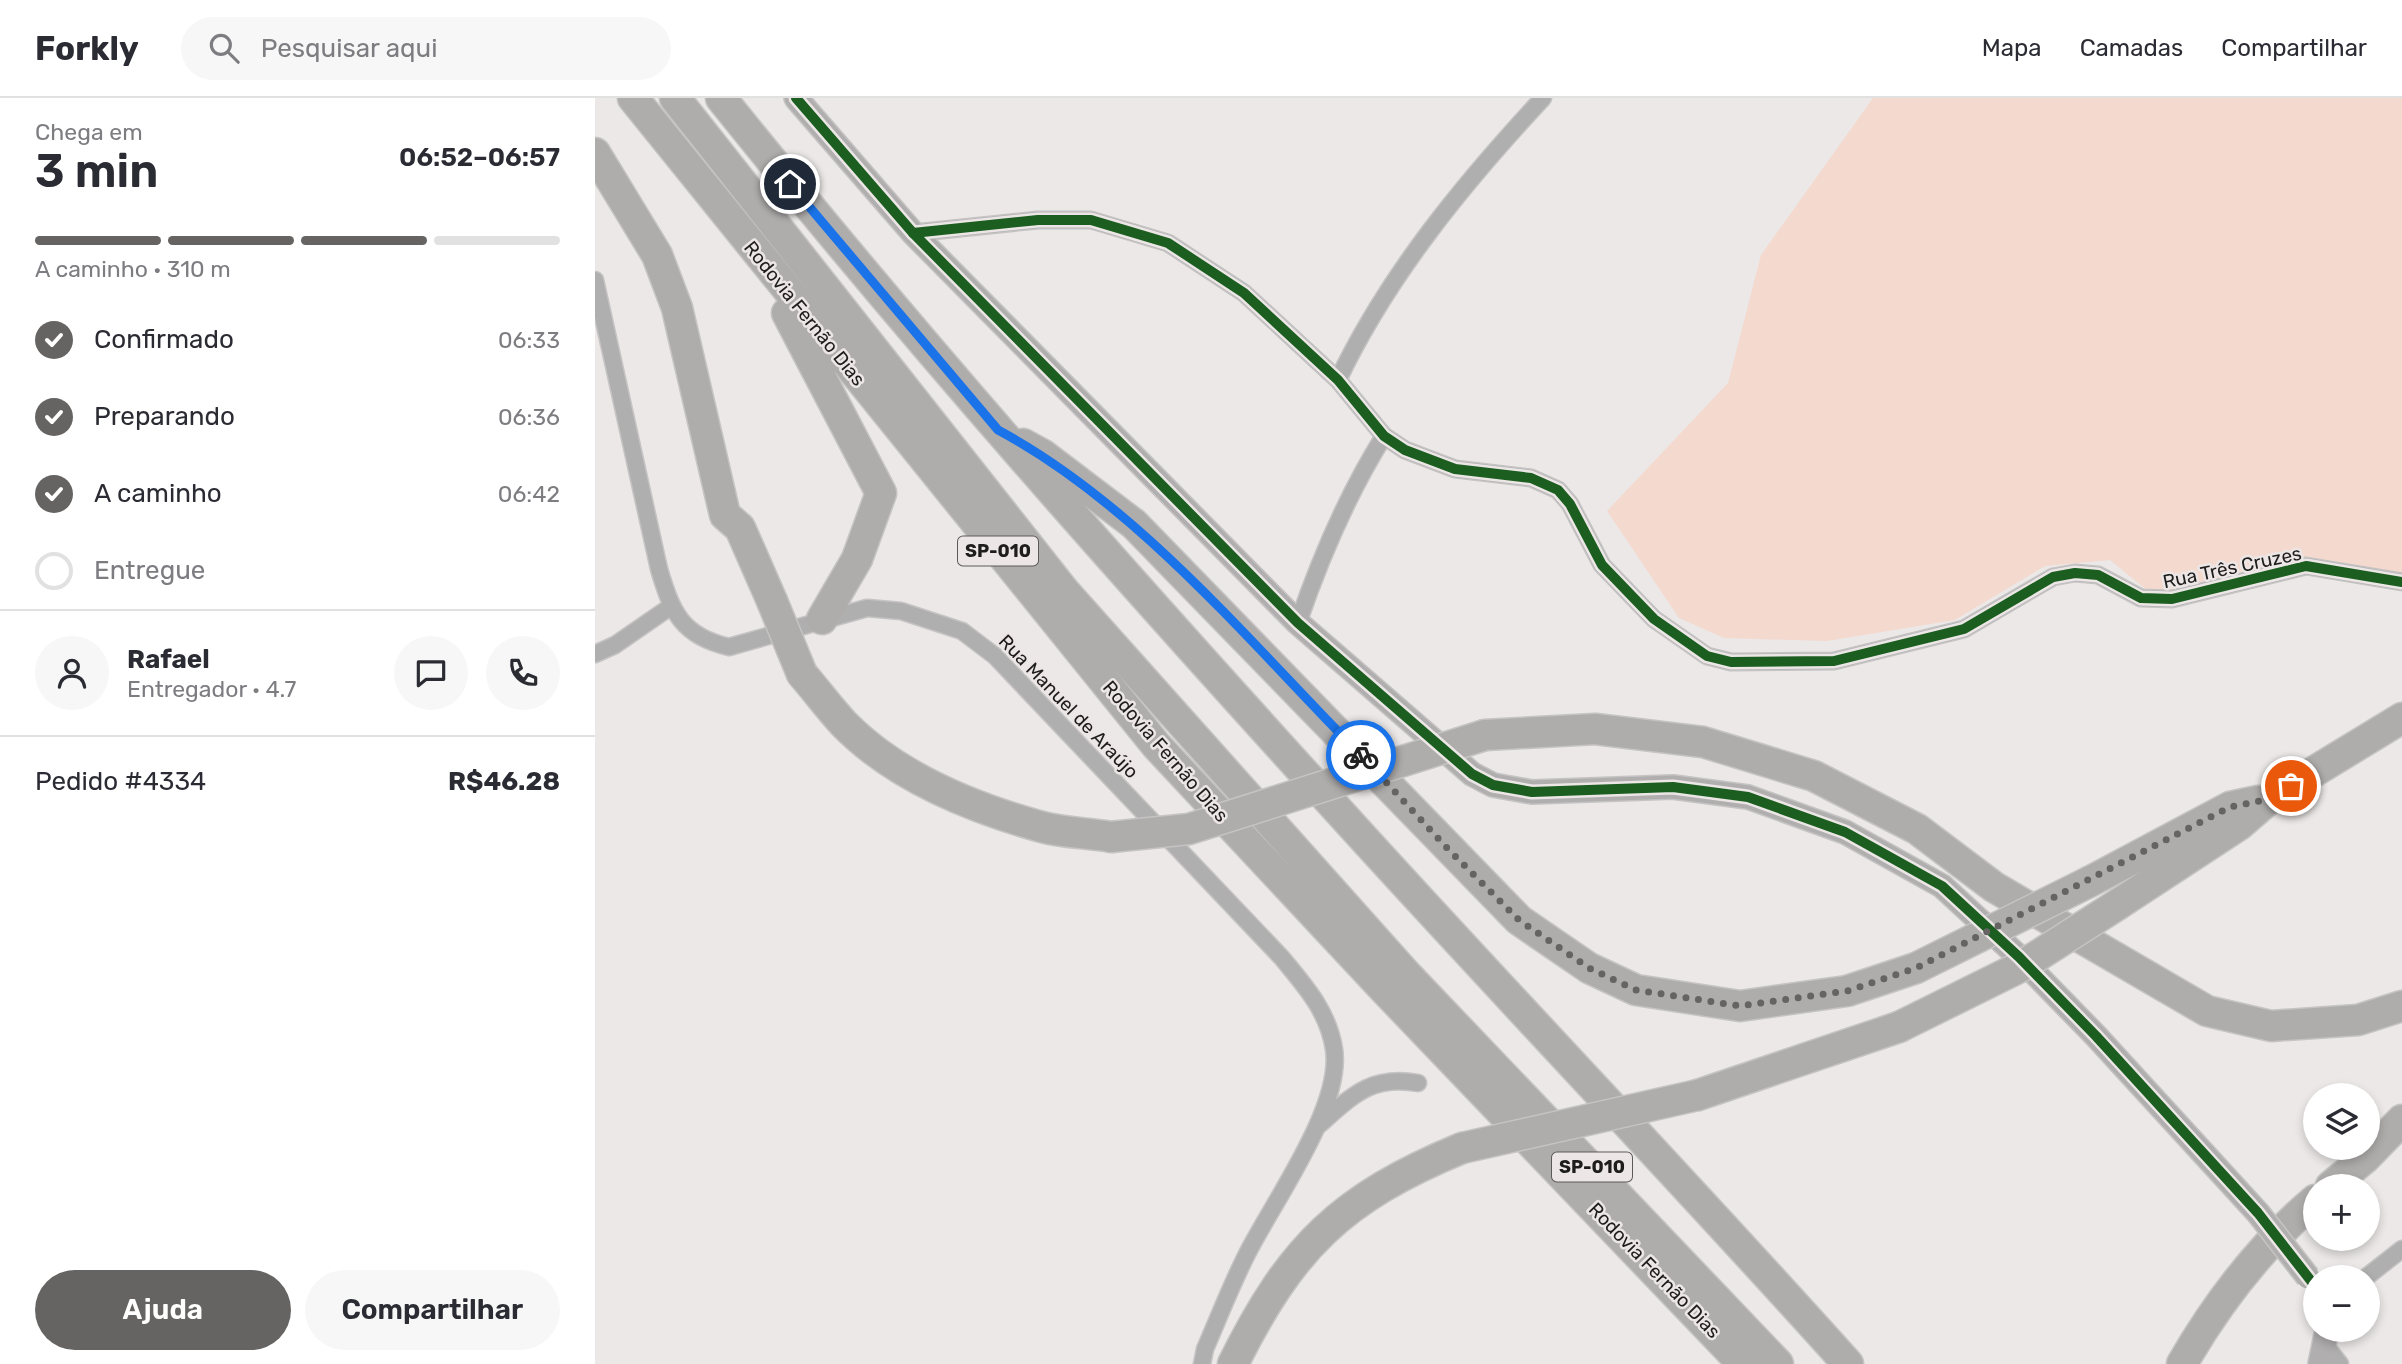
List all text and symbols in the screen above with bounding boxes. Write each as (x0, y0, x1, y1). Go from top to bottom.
search box (181, 17, 671, 80)
text: Forkly (35, 29, 139, 68)
icon: search (205, 29, 243, 67)
text: Pesquisar aqui (261, 33, 438, 64)
text: Mapa (1982, 34, 2042, 62)
text: Camadas (2080, 34, 2183, 62)
text: Compartilhar (2221, 34, 2367, 62)
text: Chega em (35, 118, 143, 146)
text: 06:52–06:57 (399, 142, 560, 173)
text: 3 min (35, 144, 158, 199)
pin (760, 154, 820, 214)
icon: home (771, 165, 809, 203)
street label: Rodovia Fernão Dias (739, 236, 870, 390)
text: A caminho · 310 m (35, 255, 231, 283)
icon: check (35, 321, 73, 359)
text: Confirmado (94, 324, 234, 355)
text: 06:33 (498, 326, 560, 354)
icon: check (35, 398, 73, 436)
text: Preparando (94, 401, 235, 432)
text: 06:36 (498, 403, 560, 431)
icon: check (35, 475, 73, 513)
text: A caminho (94, 478, 222, 509)
text: 06:42 (498, 480, 560, 508)
road number: SP-010 (958, 536, 1038, 565)
street label: Rua Três Cruzes (2161, 542, 2304, 593)
text: Entregue (94, 555, 205, 586)
street label: Rua Manuel de Araújo (994, 630, 1143, 783)
button: person (35, 636, 109, 710)
button: chat (394, 636, 468, 710)
button: phone (486, 636, 560, 710)
text: Rafael (127, 644, 210, 675)
text: Entregador · 4.7 (127, 675, 296, 703)
street label: Rodovia Fernão Dias (1098, 676, 1233, 827)
courier (1326, 720, 1396, 790)
icon: bike (1342, 736, 1380, 774)
pin (2261, 756, 2321, 816)
text: Pedido #4334 (35, 766, 206, 797)
text: R$46.28 (448, 766, 560, 797)
icon: bag (2272, 767, 2310, 805)
map controls (2303, 1083, 2380, 1342)
button: layers (2303, 1083, 2380, 1160)
road number: SP-010 (1552, 1152, 1632, 1182)
button: + (2303, 1174, 2380, 1251)
street label: Rodovia Fernão Dias (1584, 1198, 1725, 1343)
button: − (2303, 1265, 2380, 1342)
button: Ajuda (35, 1270, 291, 1350)
button: Compartilhar (305, 1270, 560, 1350)

